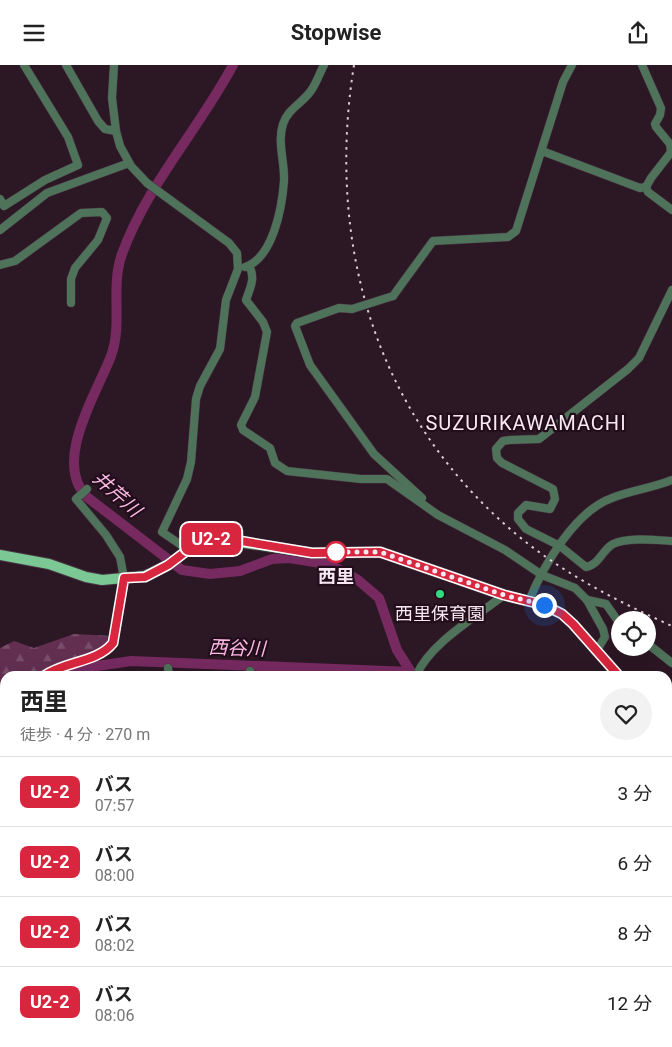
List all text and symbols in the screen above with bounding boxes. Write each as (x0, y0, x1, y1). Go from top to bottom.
icon: menu (20, 19, 48, 47)
icon: share (624, 19, 652, 47)
text: Stopwise (291, 20, 381, 45)
district label: SUZURIKAWAMACHI (425, 411, 627, 435)
water label: 井芹川 (88, 466, 147, 523)
line badge: U2-2 (176, 523, 246, 555)
text: U2-2 (191, 528, 231, 549)
marker: 西里 (325, 541, 347, 563)
place label: 西里 (318, 566, 354, 587)
marker: 西里保育園 (434, 588, 446, 600)
your location (532, 593, 557, 618)
place label: 西里保育園 (395, 603, 485, 624)
map controls (611, 611, 656, 656)
button: locate (611, 611, 656, 656)
water label: 西谷川 (208, 636, 268, 661)
text: 西里 (20, 688, 68, 716)
button: heart (600, 688, 652, 740)
text: 徒歩 · 4 分 · 270 m (20, 725, 150, 744)
text: バス (95, 773, 133, 796)
text: U2-2 (30, 781, 70, 802)
text: 3 分 (618, 782, 652, 805)
text: 07:57 (95, 796, 134, 815)
text: バス (95, 843, 133, 866)
text: U2-2 (30, 851, 70, 872)
text: 6 分 (618, 852, 652, 875)
text: 08:00 (95, 866, 134, 885)
text: バス (95, 913, 133, 936)
text: U2-2 (30, 921, 70, 942)
text: 8 分 (618, 922, 652, 945)
text: 08:02 (95, 936, 134, 955)
text: バス (95, 983, 133, 1006)
text: U2-2 (30, 991, 70, 1012)
text: 12 分 (607, 992, 652, 1015)
text: 08:06 (95, 1006, 134, 1025)

